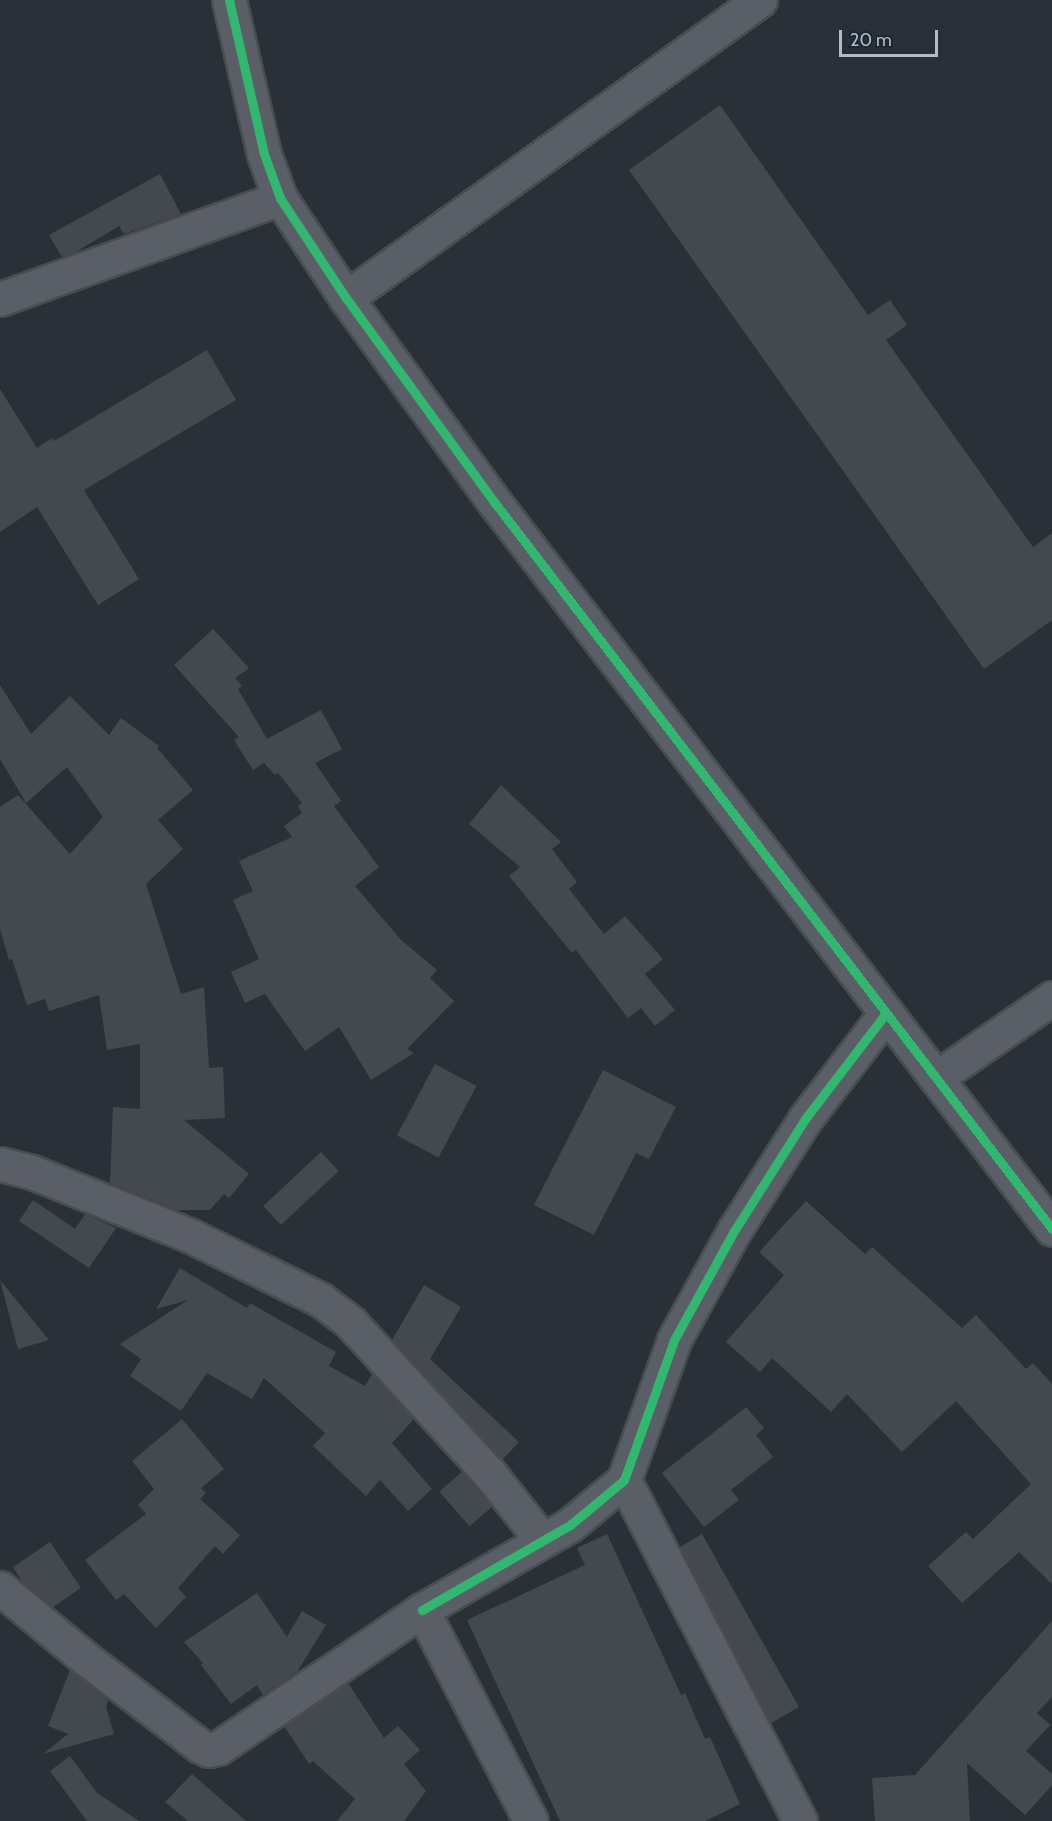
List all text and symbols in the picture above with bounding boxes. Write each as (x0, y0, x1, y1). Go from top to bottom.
scale bar (842, 18, 941, 56)
text: 20 m (850, 29, 892, 51)

